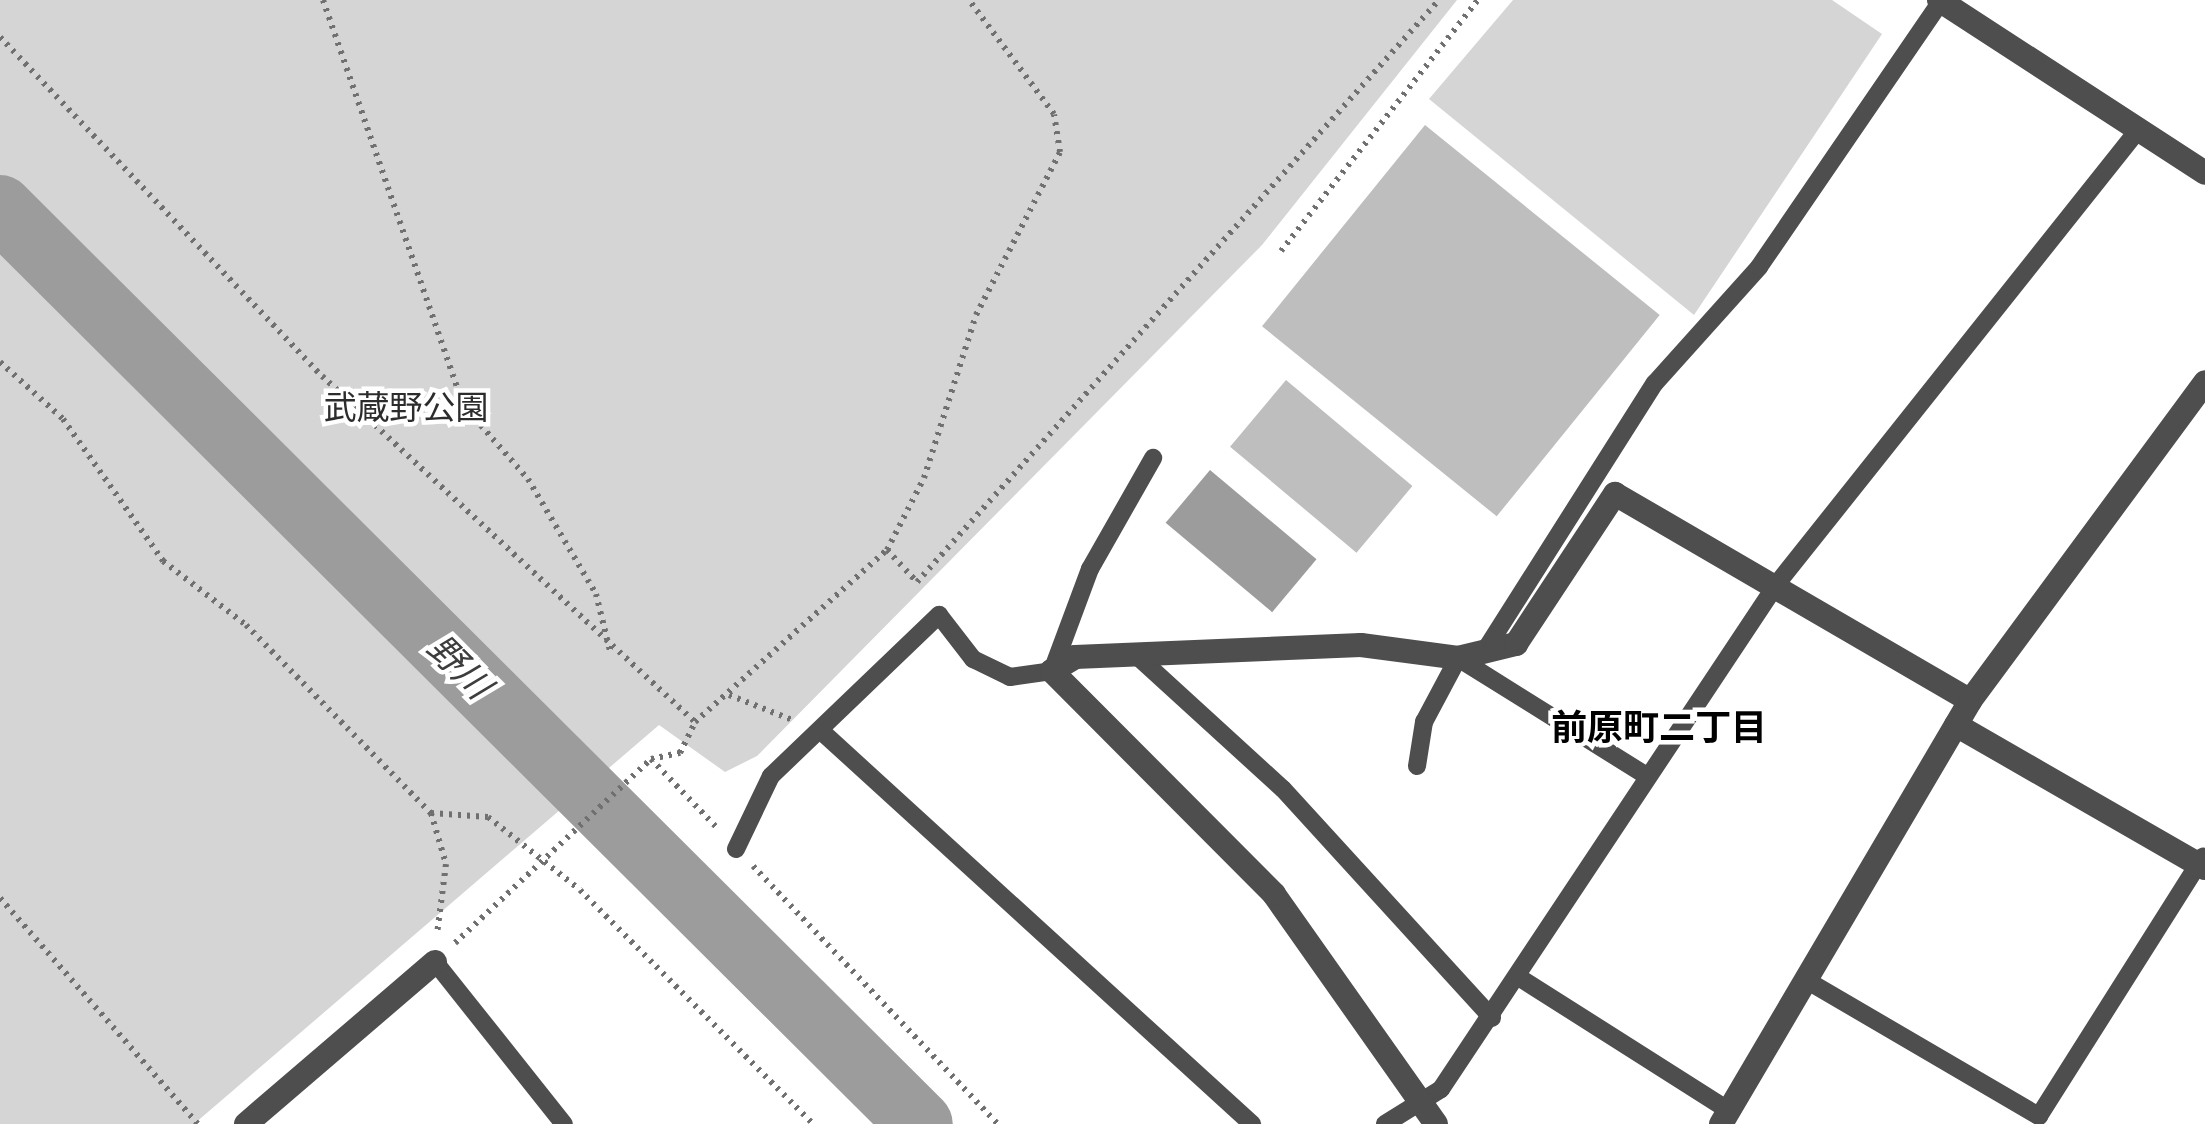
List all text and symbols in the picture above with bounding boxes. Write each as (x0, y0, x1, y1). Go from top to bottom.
park label: 武蔵野公園 (324, 387, 488, 427)
water label: 野川 (419, 625, 501, 707)
district label: 前原町二丁目 (1551, 705, 1767, 749)

